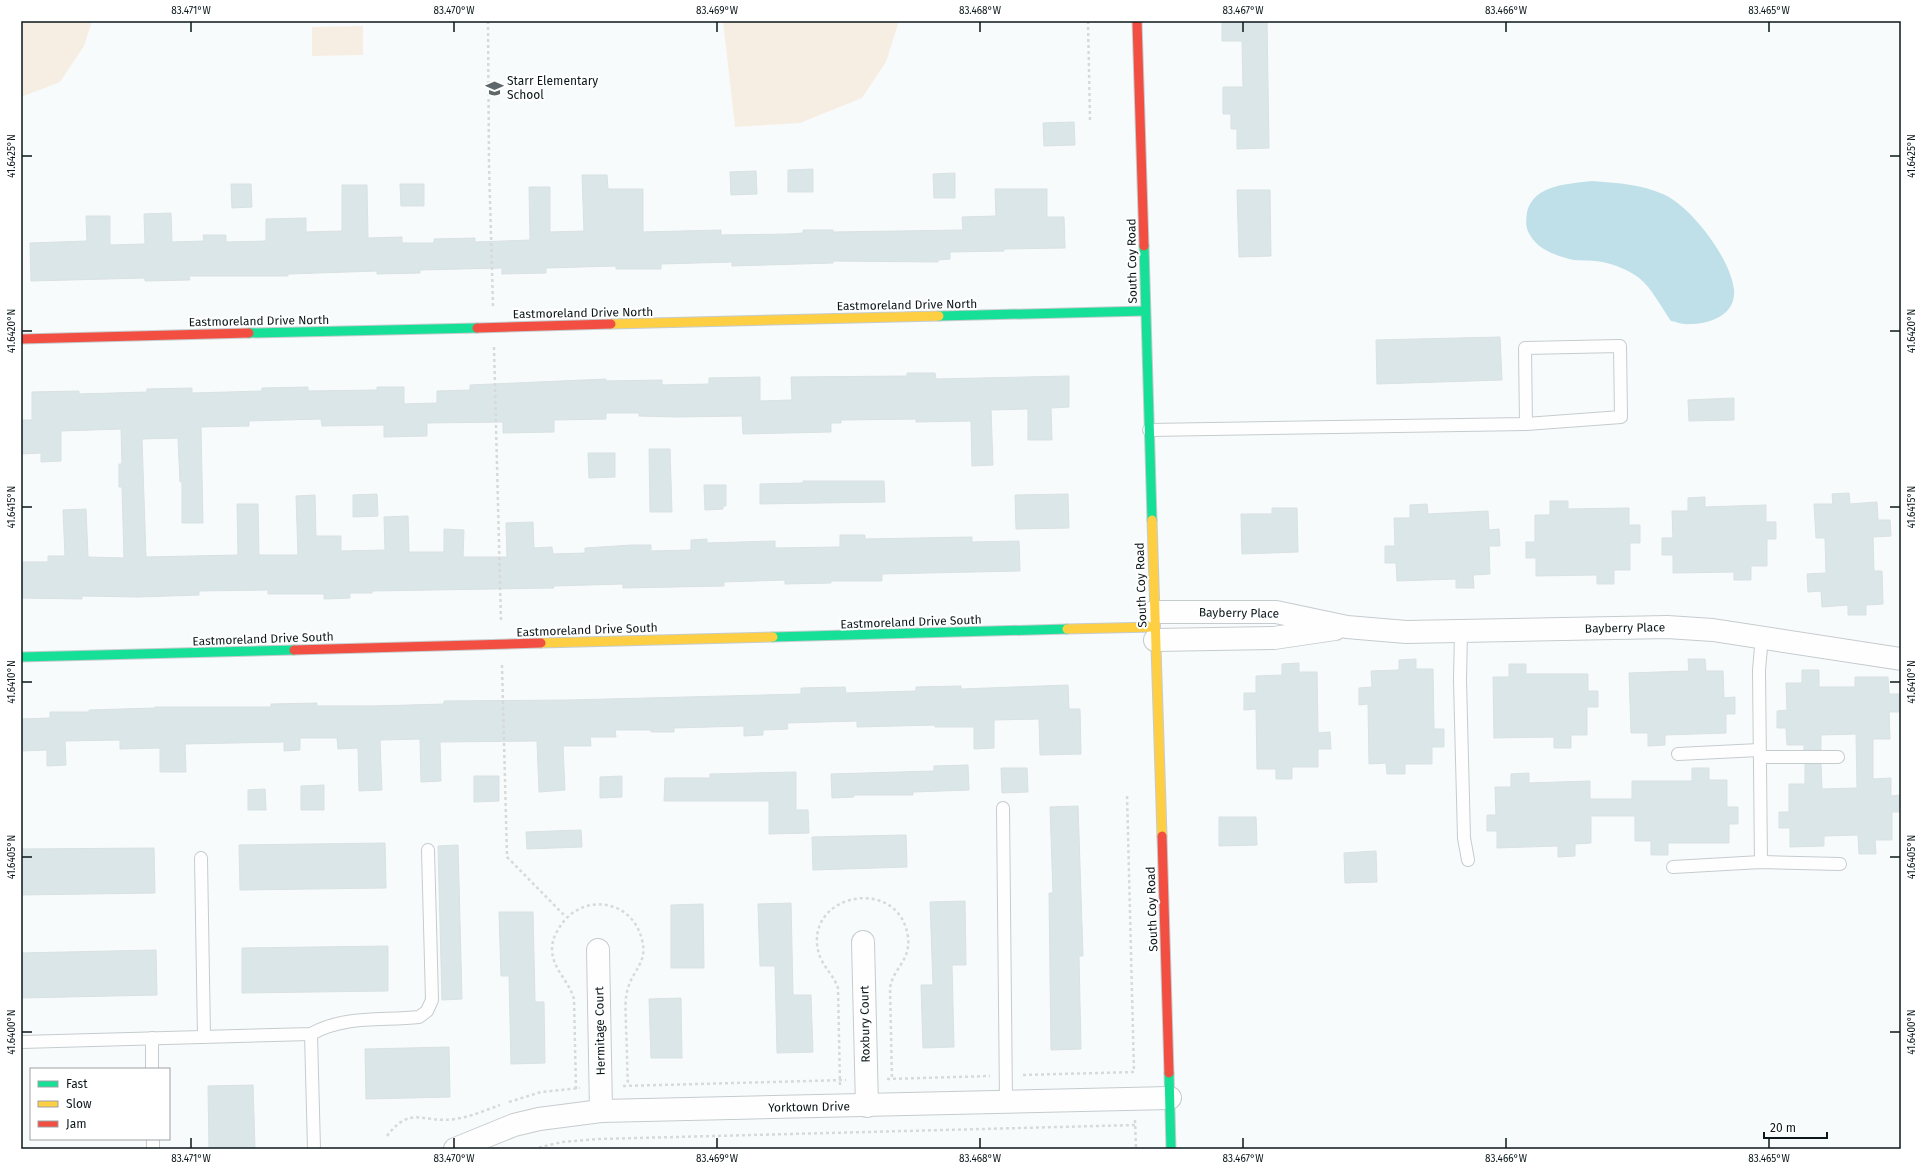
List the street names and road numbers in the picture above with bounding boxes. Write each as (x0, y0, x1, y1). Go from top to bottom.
street label: South Coy Road (1124, 218, 1140, 304)
street label: Eastmoreland Drive North (837, 297, 977, 313)
street label: Eastmoreland Drive North (513, 305, 653, 321)
street label: Eastmoreland Drive North (189, 313, 329, 329)
street label: South Coy Road (1133, 542, 1149, 628)
street label: Bayberry Place (1199, 605, 1279, 621)
street label: Eastmoreland Drive South (840, 613, 982, 631)
street label: Bayberry Place (1585, 620, 1665, 636)
street label: Eastmoreland Drive South (516, 621, 658, 639)
street label: Eastmoreland Drive South (192, 630, 334, 648)
street label: South Coy Road (1144, 866, 1160, 952)
street label: Roxbury Court (857, 985, 873, 1063)
street label: Hermitage Court (592, 986, 608, 1076)
street label: Yorktown Drive (768, 1099, 850, 1115)

